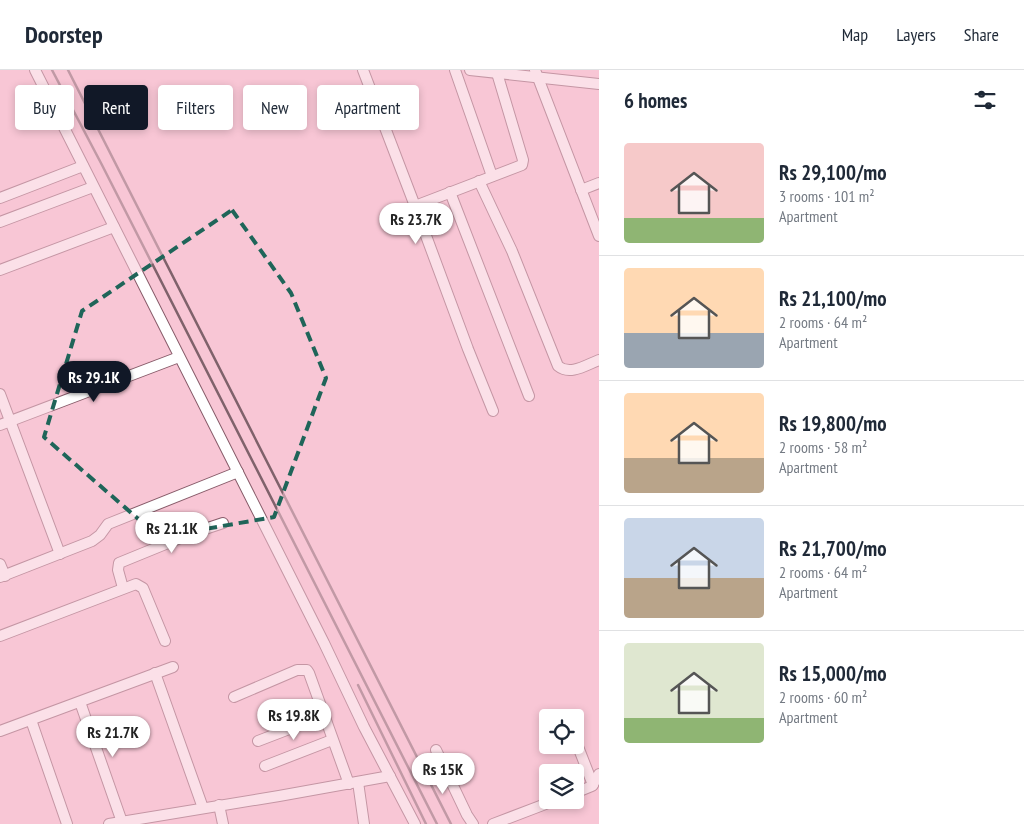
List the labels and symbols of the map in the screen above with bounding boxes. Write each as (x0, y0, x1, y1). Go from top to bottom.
pin: Rs 23.7K (364, 202, 468, 245)
pin: Rs 29.1K (42, 360, 146, 403)
pin: Rs 21.1K (120, 512, 224, 554)
pin: Rs 19.8K (242, 698, 346, 741)
pin: Rs 21.7K (61, 716, 165, 758)
pin: Rs 15K (402, 752, 484, 795)

